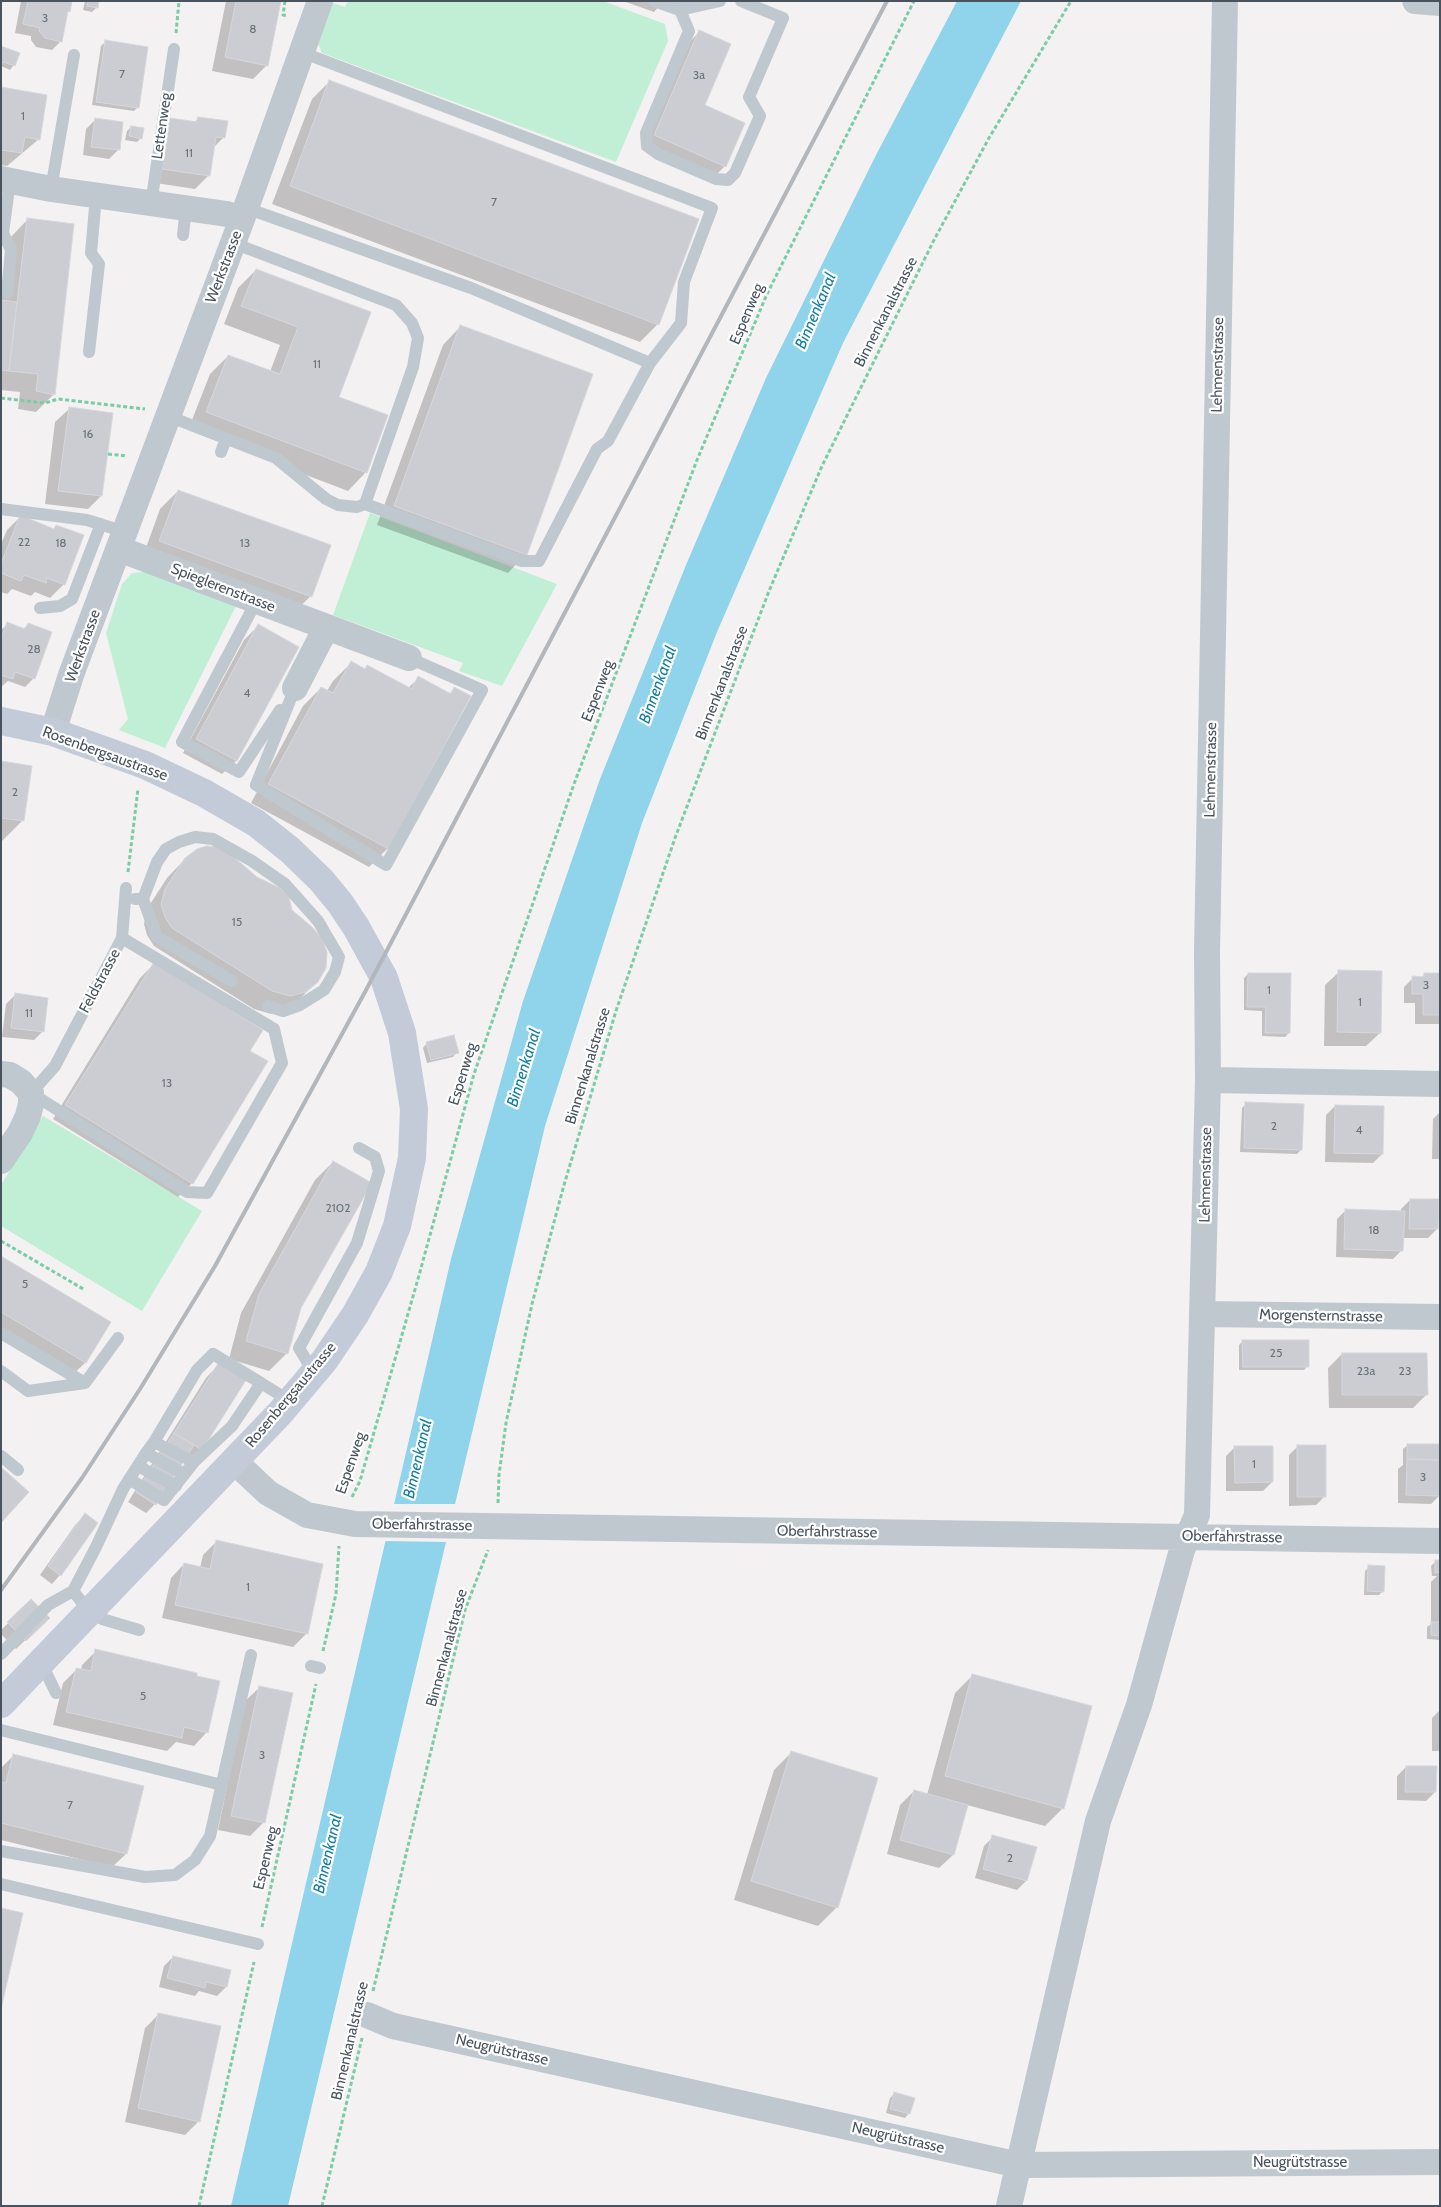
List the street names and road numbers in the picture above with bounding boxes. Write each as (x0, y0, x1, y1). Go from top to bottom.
street label: Lettenweg (148, 92, 176, 160)
street label: Werkstrasse (202, 228, 246, 306)
street label: Binnenkanalstrasse (851, 254, 921, 370)
street label: Espenweg (726, 281, 768, 347)
street label: Lehmenstrasse (1208, 317, 1228, 413)
street label: Spieglerenstrasse (168, 560, 278, 616)
street label: Werkstrasse (62, 607, 104, 685)
street label: Binnenkanalstrasse (692, 623, 752, 743)
street label: Espenweg (578, 658, 618, 724)
street label: Lehmenstrasse (1201, 722, 1221, 818)
street label: Rosenbergsaustrasse (40, 723, 170, 785)
street label: Feldstrasse (76, 946, 124, 1016)
street label: Binnenkanalstrasse (562, 1005, 614, 1127)
street label: Espenweg (445, 1040, 481, 1108)
street label: Lehmenstrasse (1196, 1127, 1216, 1223)
street label: Morgensternstrasse (1259, 1306, 1383, 1326)
street label: Rosenbergsaustrasse (242, 1339, 340, 1451)
street label: Espenweg (332, 1429, 370, 1497)
street label: Oberfahrstrasse (372, 1515, 472, 1535)
street label: Oberfahrstrasse (777, 1522, 877, 1542)
street label: Oberfahrstrasse (1182, 1527, 1282, 1547)
street label: Binnenkanalstrasse (423, 1587, 471, 1709)
street label: Espenweg (250, 1824, 282, 1892)
street label: Binnenkanalstrasse (328, 1980, 372, 2102)
street label: Neugrütstrasse (454, 2031, 550, 2069)
street label: Neugrütstrasse (850, 2119, 946, 2157)
street label: Neugrütstrasse (1253, 2154, 1347, 2172)

